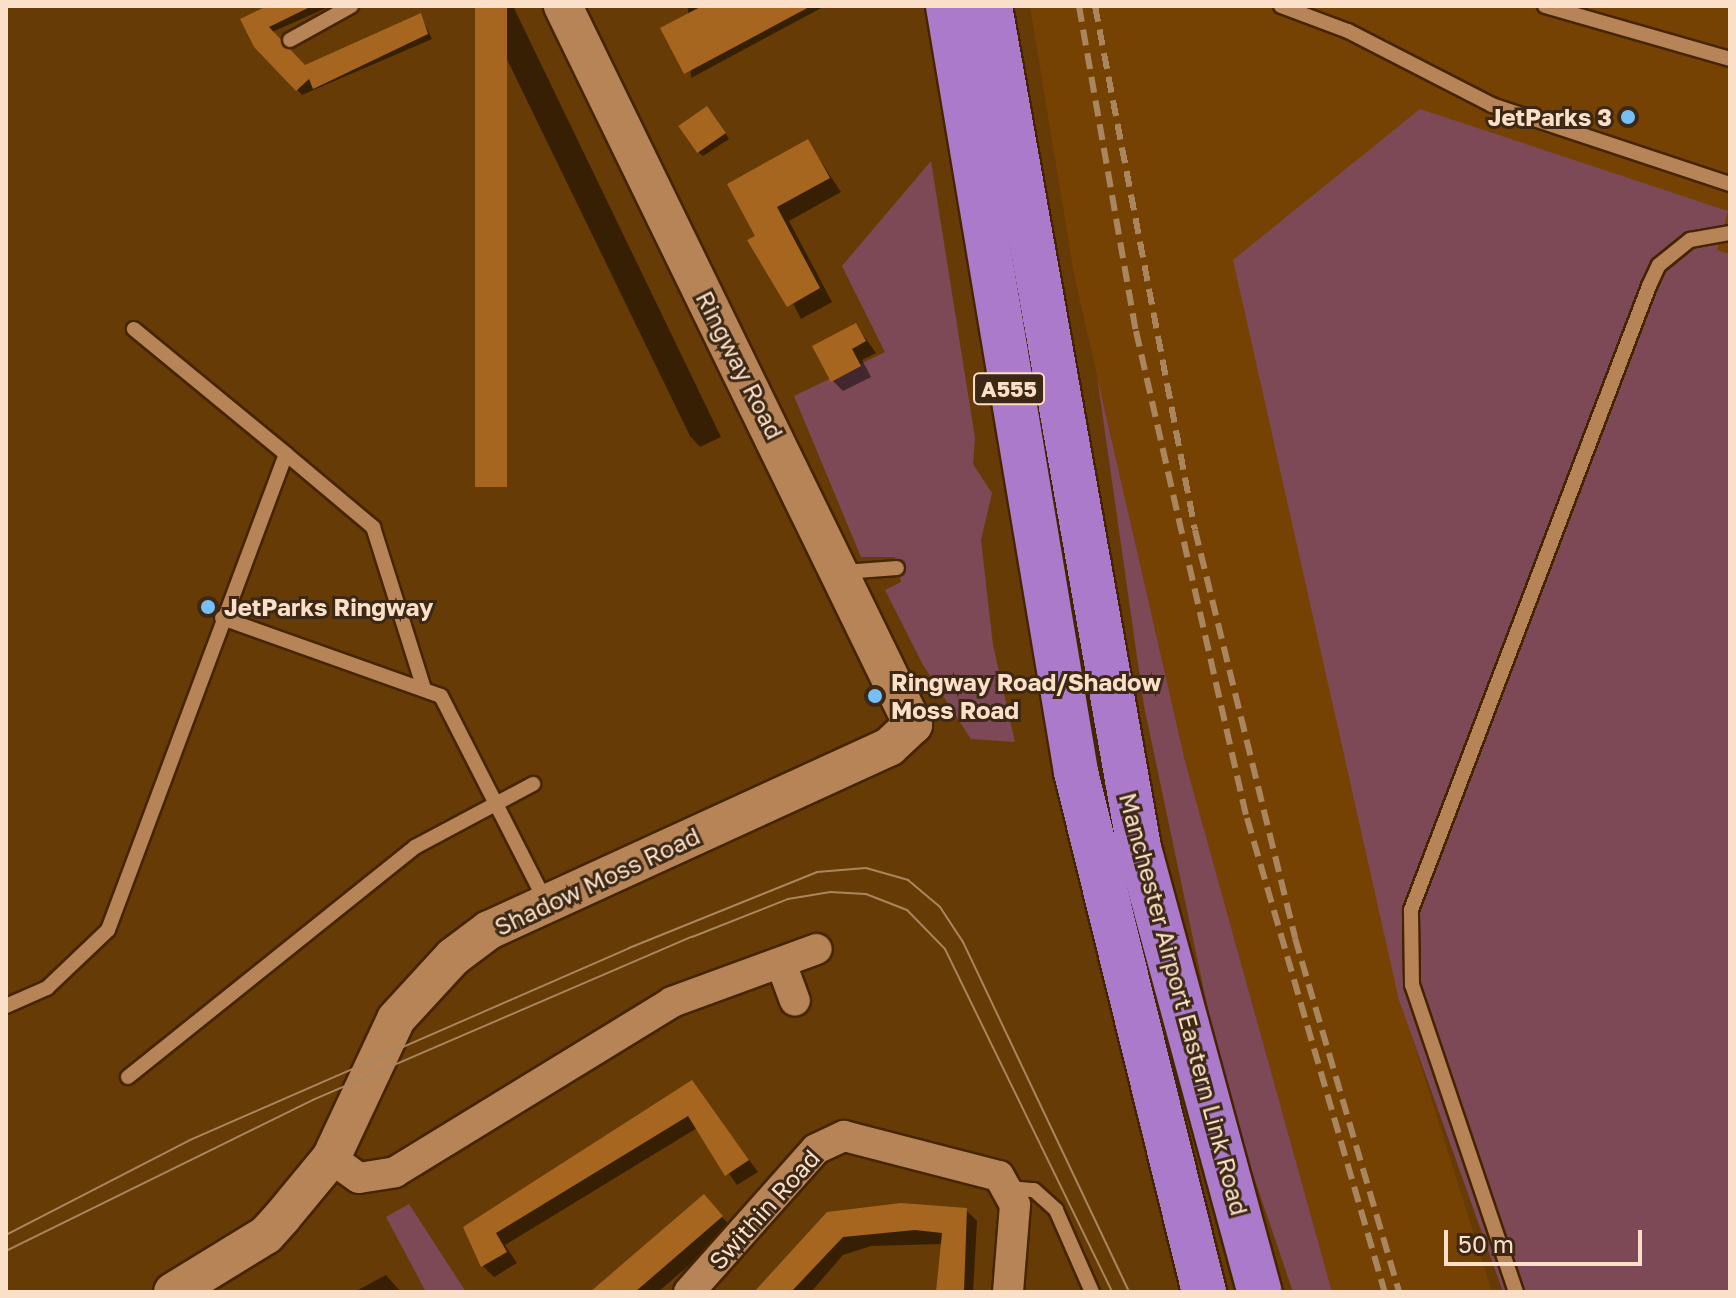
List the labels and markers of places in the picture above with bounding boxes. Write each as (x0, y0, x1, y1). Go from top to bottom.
place label: JetParks 3 (1488, 103, 1612, 131)
marker: JetParks 3 (1619, 108, 1637, 126)
place label: JetParks Ringway (224, 593, 433, 621)
marker: JetParks Ringway (199, 598, 217, 616)
place label: Ringway Road/Shadow Moss Road (891, 668, 1161, 724)
marker: Ringway Road/Shadow Moss Road (866, 687, 884, 705)

